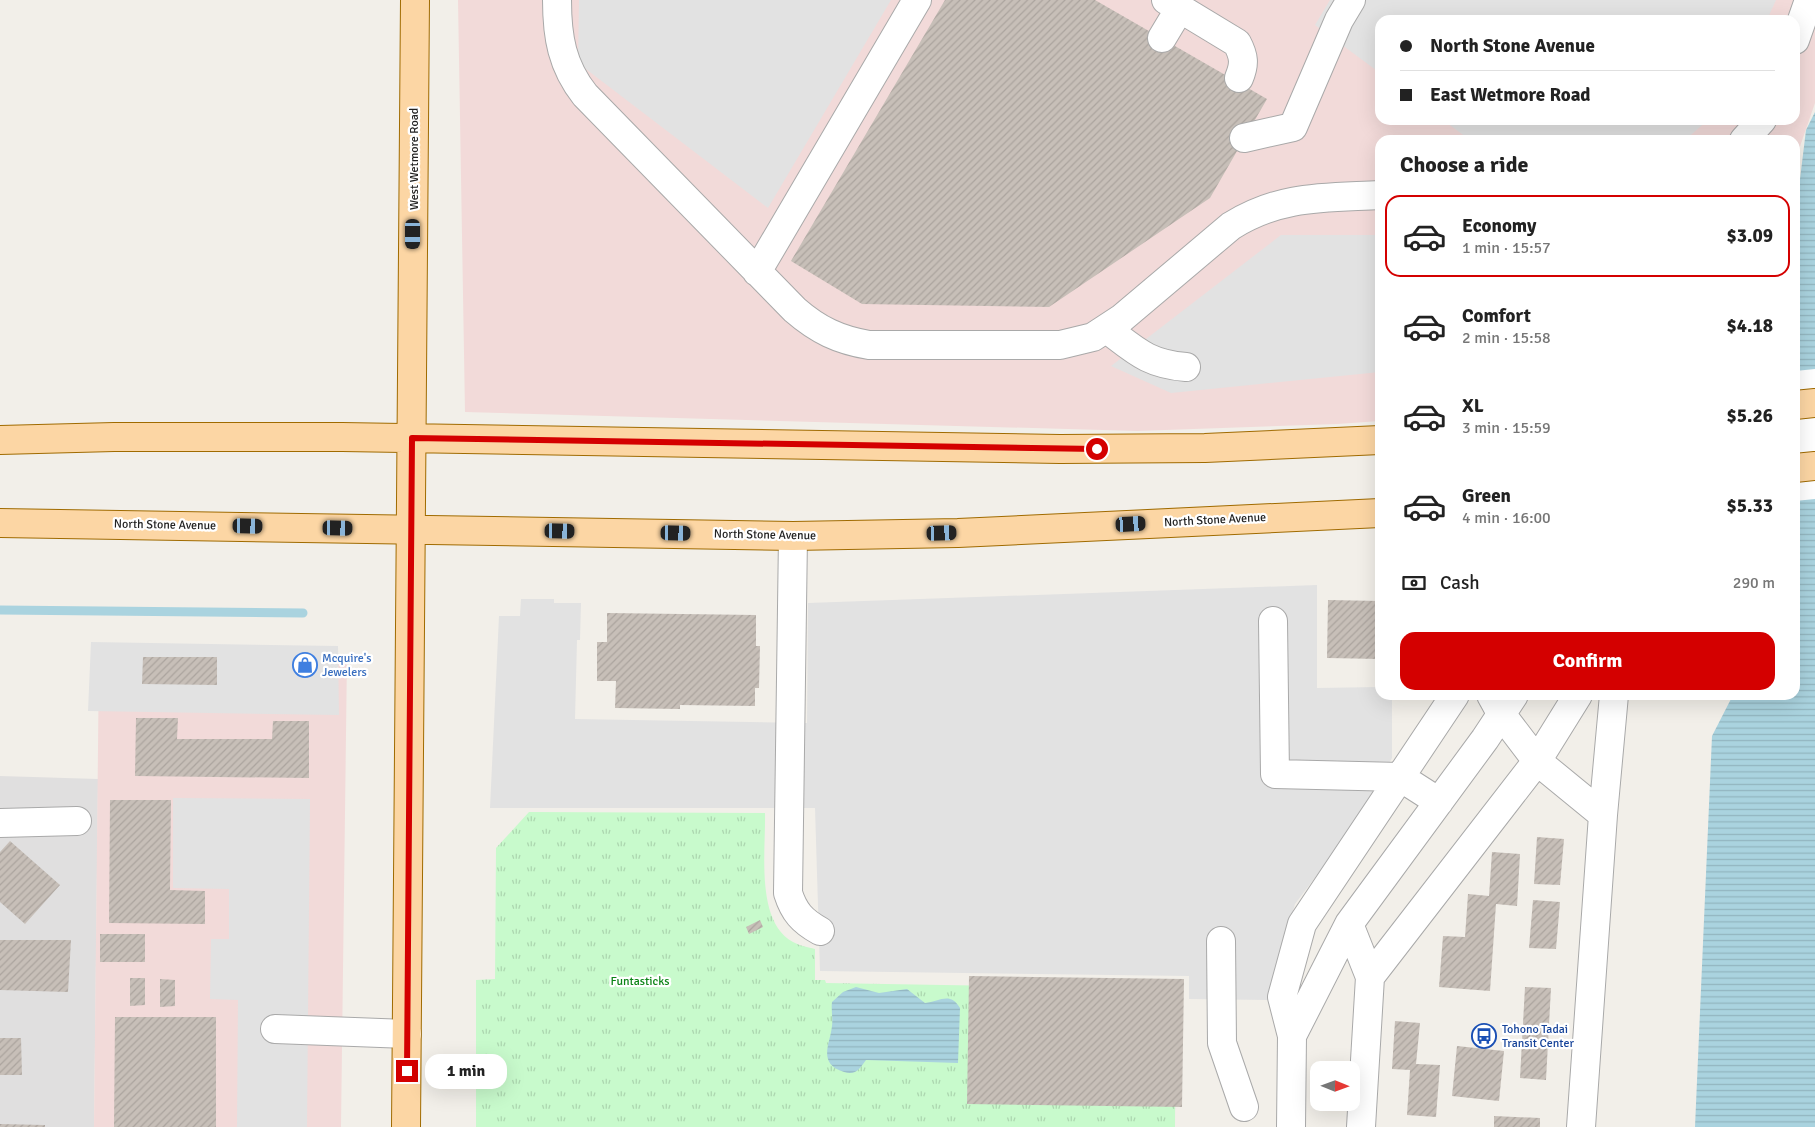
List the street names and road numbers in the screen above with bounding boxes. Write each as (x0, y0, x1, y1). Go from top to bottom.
street label: West Wetmore Road (407, 108, 422, 210)
street label: North Stone Avenue (1164, 510, 1266, 530)
street label: North Stone Avenue (114, 517, 216, 533)
street label: North Stone Avenue (714, 527, 816, 543)

